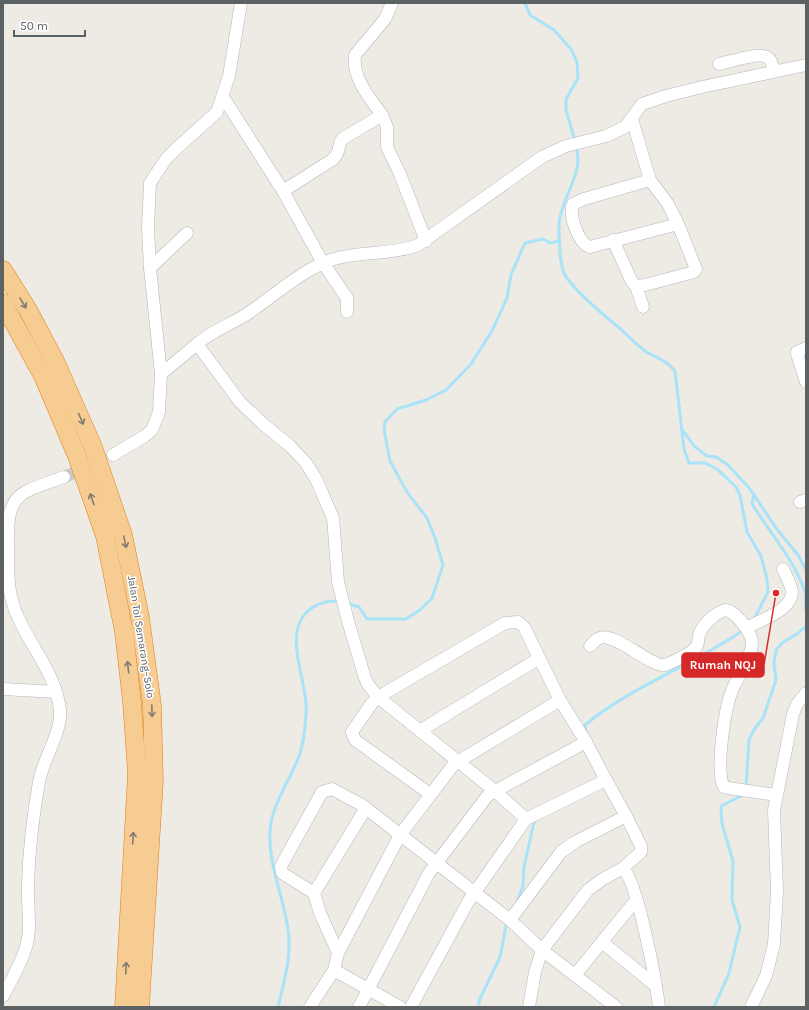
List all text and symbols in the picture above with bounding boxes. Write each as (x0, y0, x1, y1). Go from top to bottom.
scale bar (14, 12, 85, 38)
text: 50 m (20, 19, 48, 33)
one-way arrow (20, 297, 28, 309)
one-way arrow (77, 413, 85, 425)
one-way arrow (88, 493, 95, 506)
one-way arrow (121, 535, 129, 548)
street label: Jalan Tol Semarang–Solo (125, 575, 157, 699)
callout: Rumah NQJ (682, 653, 764, 677)
text: Rumah NQJ (690, 658, 756, 672)
one-way arrow (124, 661, 132, 674)
one-way arrow (148, 704, 155, 717)
one-way arrow (130, 832, 137, 845)
one-way arrow (122, 962, 130, 975)

